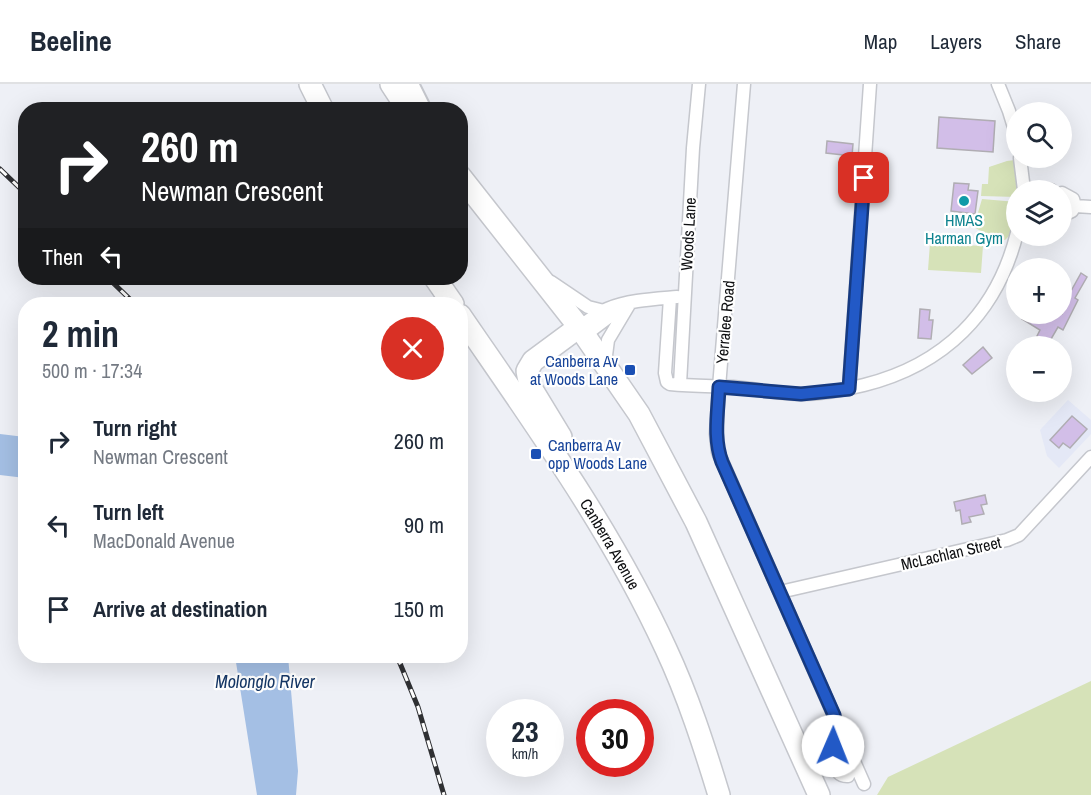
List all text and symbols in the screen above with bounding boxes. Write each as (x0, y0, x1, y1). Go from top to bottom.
text: Beeline (30, 22, 112, 60)
text: Map (864, 27, 897, 56)
text: Layers (930, 27, 982, 56)
text: Share (1015, 27, 1061, 56)
map controls (1006, 102, 1072, 402)
button: search (1006, 102, 1072, 168)
text: 260 m (141, 119, 239, 175)
icon: right (42, 126, 120, 204)
pin (838, 152, 889, 203)
icon: arrive (847, 161, 880, 194)
text: Newman Crescent (141, 173, 323, 209)
button: layers (1006, 180, 1072, 246)
marker: HMAS Harman Gym (957, 194, 971, 208)
street label: Woods Lane (675, 197, 701, 271)
place label: HMAS Harman Gym (925, 209, 1003, 249)
icon: left (95, 240, 128, 273)
text: Then (42, 242, 83, 272)
button: + (1006, 258, 1072, 324)
street label: Yerralee Road (710, 279, 740, 365)
text: 2 min (42, 310, 119, 358)
button: close (381, 317, 444, 380)
button: − (1006, 336, 1072, 402)
place label: Canberra Av at Woods Lane (530, 350, 618, 390)
text: 500 m · 17:34 (42, 357, 142, 384)
marker: Canberra Av at Woods Lane (623, 363, 637, 377)
text: Turn right (93, 413, 177, 443)
icon: right (42, 425, 75, 458)
text: 260 m (394, 426, 444, 456)
place label: Canberra Av opp Woods Lane (548, 434, 647, 474)
text: Newman Crescent (93, 443, 228, 470)
marker: Canberra Av opp Woods Lane (529, 447, 543, 461)
street label: Canberra Avenue (575, 494, 645, 593)
text: Turn left (93, 497, 164, 527)
icon: left (42, 509, 75, 542)
text: 90 m (404, 510, 444, 540)
text: MacDonald Avenue (93, 527, 235, 554)
street label: McLachlan Street (899, 531, 1004, 575)
icon: arrive (42, 593, 75, 626)
text: Arrive at destination (93, 594, 267, 624)
text: 150 m (394, 594, 444, 624)
water label: Molonglo River (215, 669, 316, 694)
speed limit sign: 30 (576, 699, 654, 777)
text: 23 (511, 711, 539, 751)
position arrow (801, 714, 865, 778)
text: km/h (512, 743, 538, 764)

